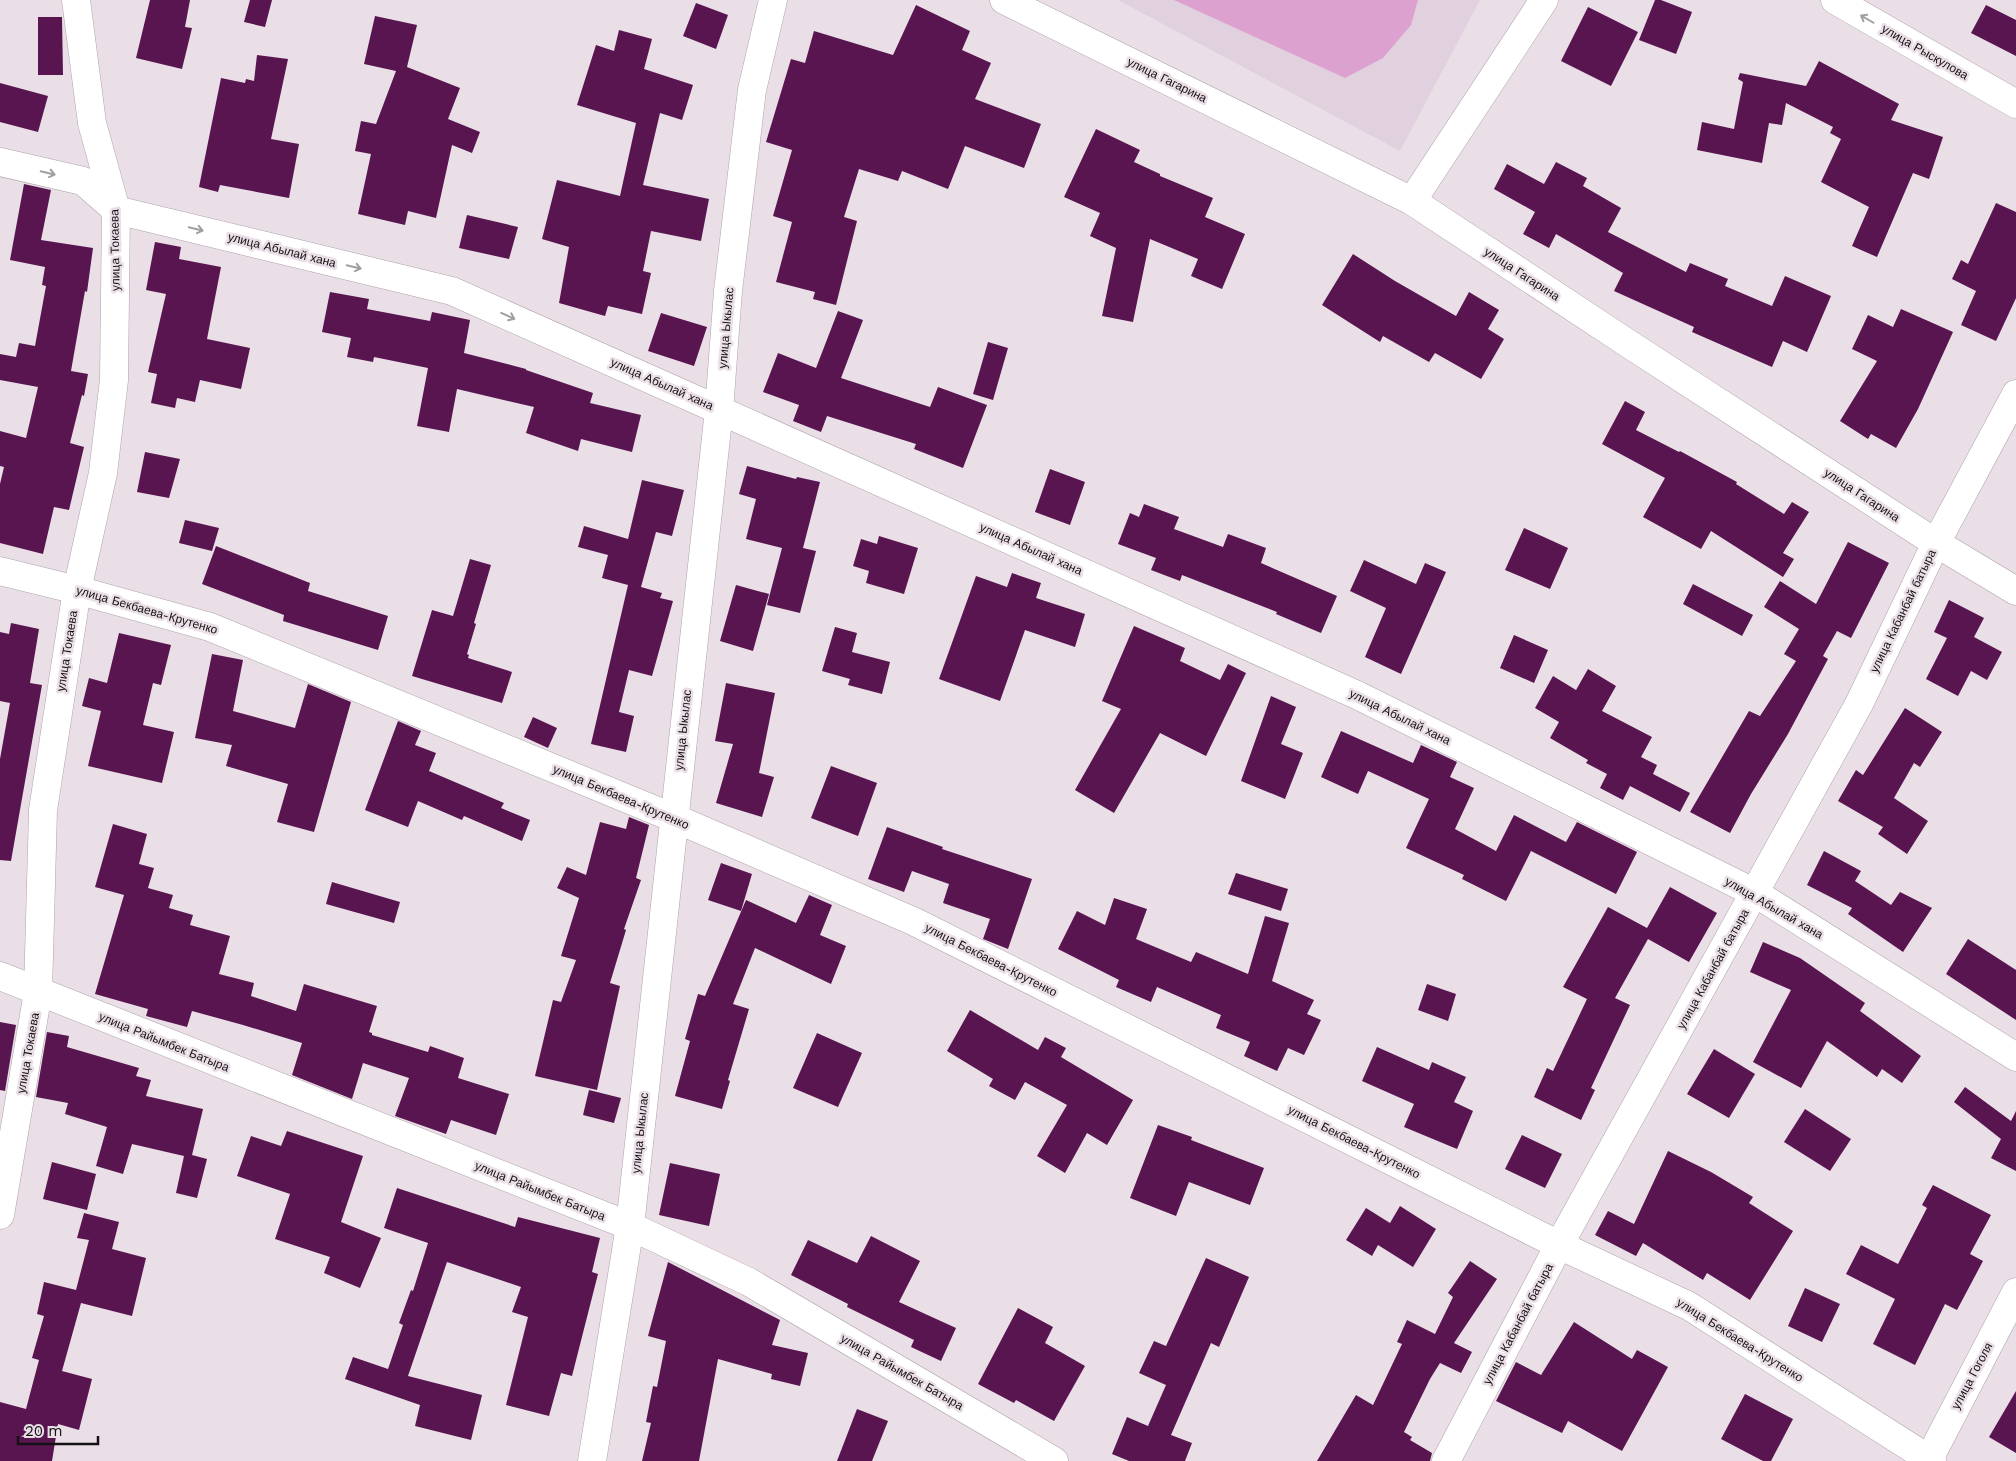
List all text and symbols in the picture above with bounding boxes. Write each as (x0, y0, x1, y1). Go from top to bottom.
one-way arrow (1861, 13, 1875, 23)
street label: улица Рыскулова (1879, 22, 1971, 83)
street label: улица Гагарина (1125, 55, 1209, 106)
one-way arrow (39, 168, 55, 178)
street label: улица Токаева (107, 209, 123, 291)
one-way arrow (187, 225, 203, 234)
street label: улица Абылай хана (227, 230, 338, 270)
street label: улица Гагарина (1482, 244, 1563, 304)
one-way arrow (345, 263, 361, 272)
street label: улица Ыкылас (715, 287, 737, 369)
one-way arrow (500, 311, 515, 321)
street label: улица Абылай хана (608, 355, 716, 413)
street label: улица Гагарина (1822, 465, 1903, 525)
street label: улица Абылай хана (977, 520, 1085, 578)
street label: улица Кабанбай батыра (1867, 547, 1939, 675)
street label: улица Бекбаева-Крутенко (75, 583, 220, 637)
street label: улица Токаева (54, 609, 80, 693)
street label: улица Абылай хана (1347, 686, 1453, 748)
street label: улица Ыкылас (672, 689, 694, 771)
street label: улица Бекбаева-Крутенко (551, 762, 691, 832)
street label: улица Абылай хана (1722, 874, 1826, 942)
street label: улица Кабанбай батыра (1674, 906, 1752, 1032)
street label: улица Бекбаева-Крутенко (923, 921, 1060, 1000)
street label: улица Райымбек Батыра (97, 1009, 232, 1075)
street label: улица Токаева (14, 1011, 42, 1095)
street label: улица Ыкылас (629, 1092, 651, 1174)
street label: улица Бекбаева-Крутенко (1286, 1103, 1423, 1182)
street label: улица Райымбек Батыра (473, 1158, 608, 1224)
street label: улица Кабанбай батыра (1480, 1261, 1556, 1387)
street label: улица Бекбаева-Крутенко (1674, 1295, 1806, 1385)
street label: улица Райымбек Батыра (838, 1331, 966, 1413)
street label: улица Гоголя (1949, 1340, 1995, 1412)
scale bar (18, 1414, 98, 1446)
text: 20 m (25, 1422, 63, 1440)

